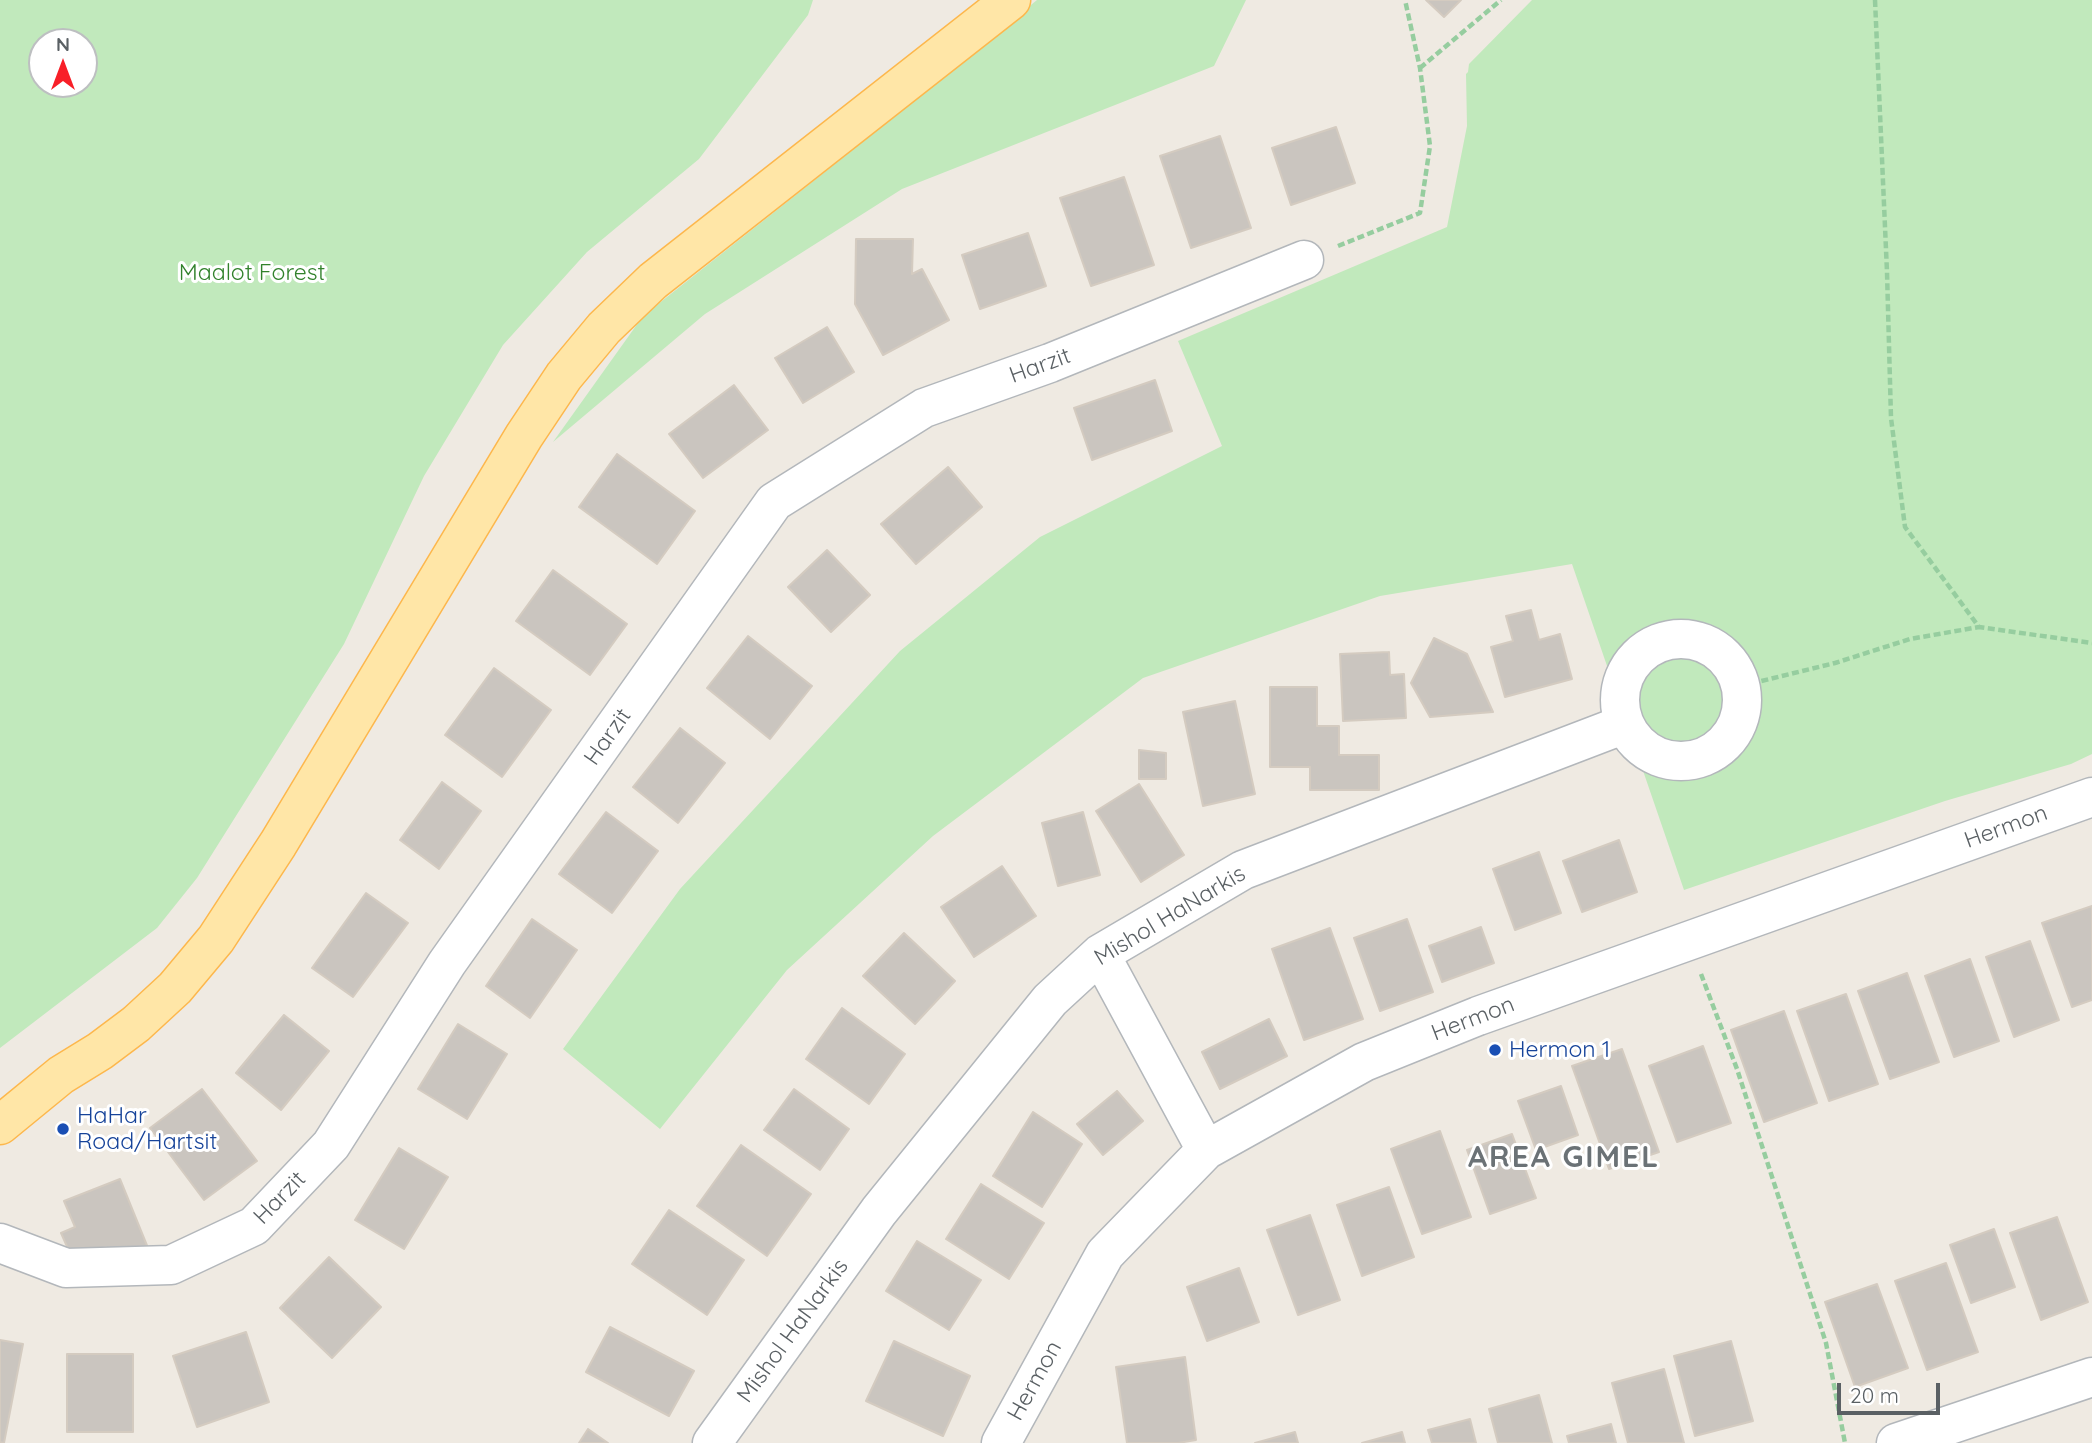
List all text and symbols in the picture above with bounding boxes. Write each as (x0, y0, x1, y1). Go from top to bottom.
north arrow (28, 28, 98, 98)
text: N (56, 32, 70, 56)
park label: Maalot Forest (179, 259, 325, 287)
street label: Harzit (1006, 342, 1074, 390)
street label: Harzit (579, 703, 637, 771)
street label: Hermon (1961, 799, 2051, 855)
street label: Mishol HaNarkis (1089, 860, 1251, 972)
street label: Hermon (1428, 991, 1518, 1047)
place label: Hermon 1 (1509, 1036, 1610, 1064)
marker: Hermon 1 (1487, 1042, 1503, 1058)
place label: HaHar Road/Hartsit (77, 1102, 217, 1156)
marker: HaHar Road/Hartsit (55, 1121, 71, 1137)
district label: AREA GIMEL (1469, 1140, 1659, 1176)
street label: Harzit (248, 1166, 312, 1230)
street label: Mishol HaNarkis (731, 1254, 855, 1408)
street label: Hermon (1002, 1336, 1068, 1426)
scale bar (1840, 1370, 1943, 1414)
text: 20 m (1850, 1382, 1899, 1408)

